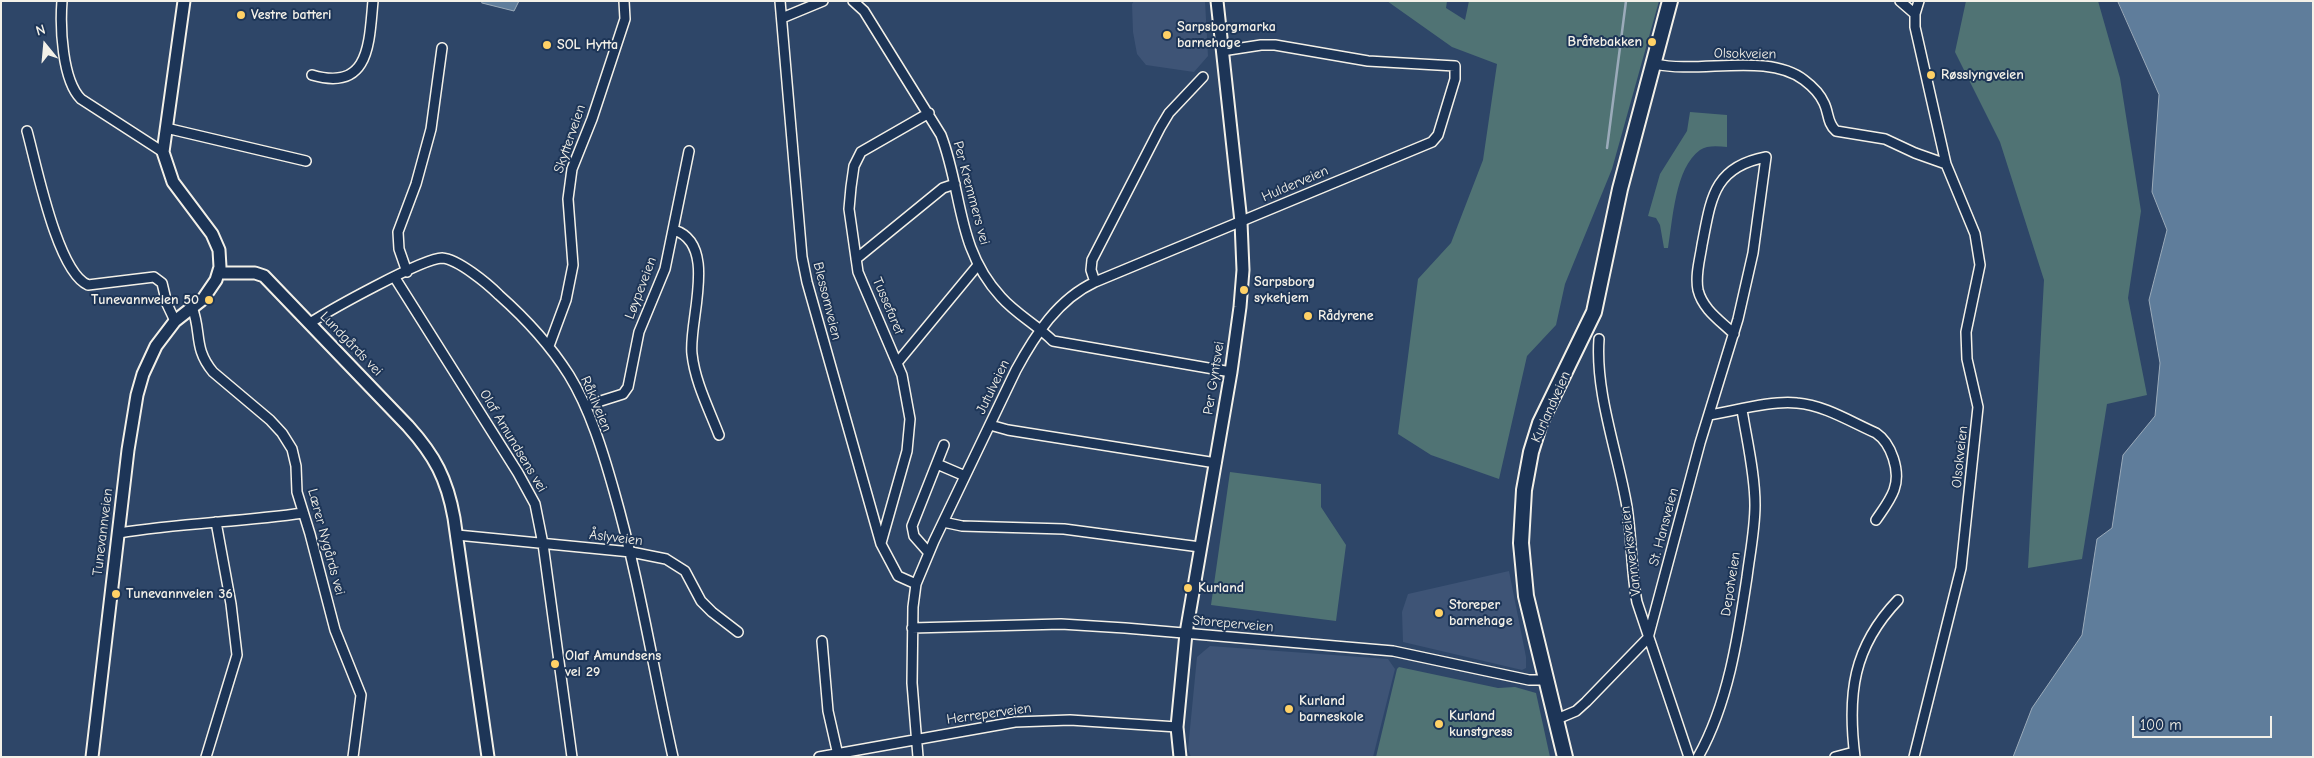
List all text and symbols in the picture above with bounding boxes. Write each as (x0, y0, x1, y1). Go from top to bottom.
place label: Vestre batteri (251, 7, 331, 23)
marker: Vestre batteri (235, 9, 247, 21)
place label: Sarpsborgmarka barnehage (1177, 19, 1276, 52)
north arrow (20, 20, 70, 70)
text: N (34, 21, 47, 40)
marker: Sarpsborgmarka barnehage (1161, 29, 1173, 41)
place label: Bråtebakken (1568, 34, 1642, 50)
marker: Bråtebakken (1646, 36, 1658, 48)
place label: SOL Hytta (557, 37, 618, 53)
marker: SOL Hytta (541, 39, 553, 51)
street label: Olsokveien (1714, 45, 1776, 63)
place label: Røsslyngveien (1941, 67, 2024, 83)
marker: Røsslyngveien (1925, 69, 1937, 81)
street label: Skytterveien (550, 102, 590, 176)
street label: Per Kremmers vei (949, 139, 993, 247)
street label: Hulderveien (1259, 162, 1331, 206)
street label: Løypeveien (621, 254, 661, 322)
street label: Blessomveien (809, 260, 845, 342)
place label: Sarpsborg sykehjem (1254, 274, 1315, 306)
street label: Tussefaret (868, 275, 908, 337)
marker: Sarpsborg sykehjem (1238, 284, 1250, 296)
place label: Tunevannveien 50 (91, 292, 199, 308)
marker: Tunevannveien 50 (203, 294, 215, 306)
street label: Lundgårds vei (316, 308, 386, 380)
place label: Rådyrene (1318, 308, 1374, 324)
marker: Rådyrene (1302, 310, 1314, 322)
street label: Per Gyntsvei (1200, 340, 1228, 416)
street label: Jutulveien (973, 357, 1013, 417)
street label: Kurlandveien (1528, 369, 1574, 445)
street label: Råkilveien (577, 374, 615, 434)
street label: Olaf Amundsens vei (476, 387, 550, 495)
street label: Olsokveien (1948, 425, 1972, 489)
street label: St. Hansveien (1646, 486, 1682, 568)
street label: Tunevannveien (89, 487, 117, 577)
street label: Lærer Nygårds vei (304, 487, 348, 597)
street label: Vannverksveien (1617, 505, 1645, 597)
street label: Åslyveien (588, 526, 644, 550)
street label: Depotveien (1718, 551, 1744, 617)
place label: Kurland (1198, 580, 1244, 596)
marker: Kurland (1182, 582, 1194, 594)
place label: Tunevannveien 36 (126, 586, 233, 602)
marker: Tunevannveien 36 (110, 588, 122, 600)
place label: Storeper barnehage (1449, 597, 1513, 630)
marker: Storeper barnehage (1433, 607, 1445, 619)
street label: Storeperveien (1192, 612, 1274, 636)
place label: Olaf Amundsens vei 29 (565, 648, 661, 680)
marker: Olaf Amundsens vei 29 (549, 658, 561, 670)
place label: Kurland barneskole (1299, 693, 1364, 726)
street label: Herreperveien (945, 700, 1033, 728)
marker: Kurland barneskole (1283, 703, 1295, 715)
scale bar (2134, 706, 2274, 738)
place label: Kurland kunstgress (1449, 708, 1513, 740)
text: 100 m (2140, 716, 2182, 734)
marker: Kurland kunstgress (1433, 718, 1445, 730)

